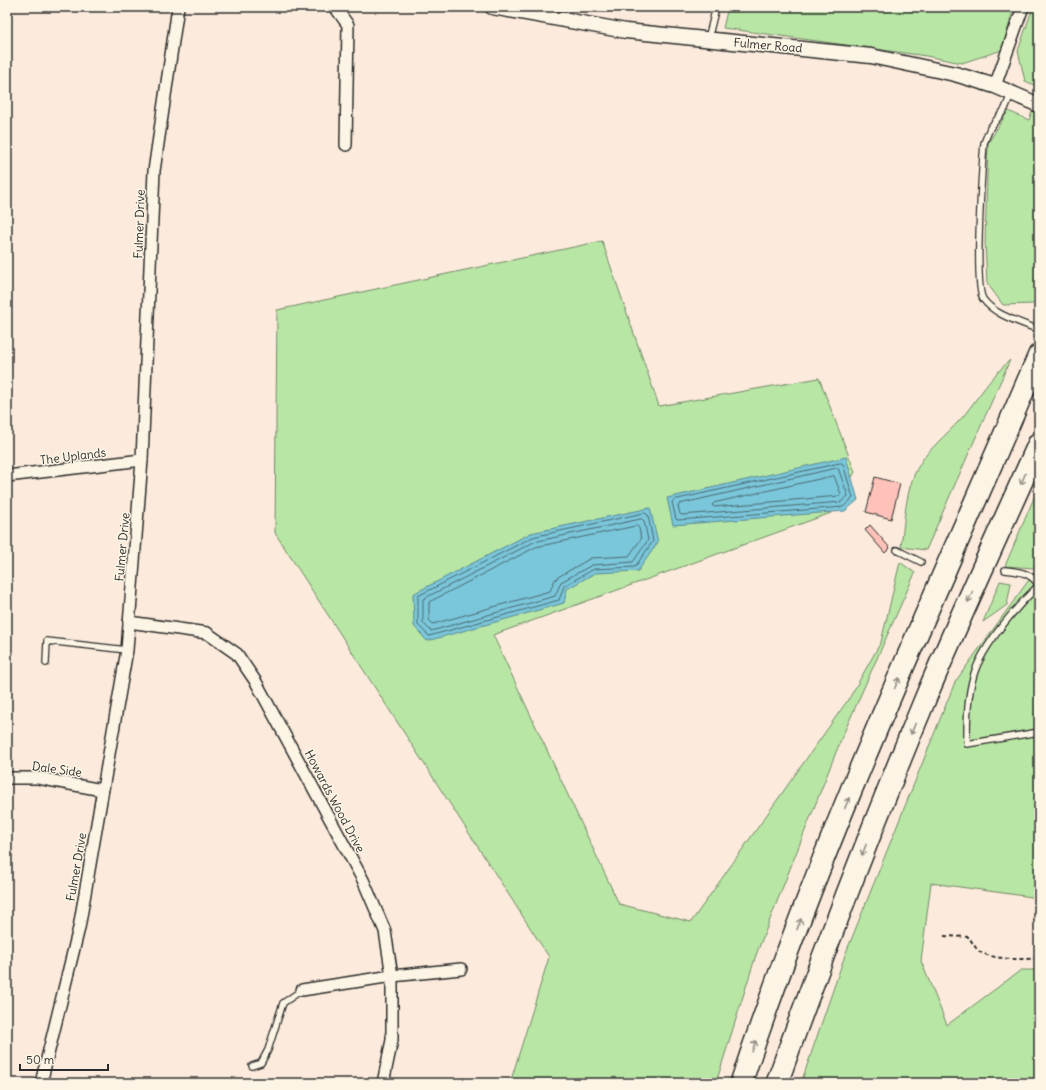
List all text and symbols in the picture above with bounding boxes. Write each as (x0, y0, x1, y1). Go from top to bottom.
street label: Fulmer Road (733, 35, 803, 55)
street label: Fulmer Drive (130, 189, 148, 259)
street label: The Uplands (39, 445, 107, 467)
one-way arrow (1019, 472, 1026, 484)
street label: Fulmer Drive (112, 512, 132, 582)
one-way arrow (966, 591, 974, 603)
one-way arrow (894, 678, 901, 690)
one-way arrow (909, 723, 916, 735)
street label: Howards Wood Drive (302, 747, 368, 855)
street label: Dale Side (31, 758, 83, 780)
one-way arrow (843, 798, 851, 810)
street label: Fulmer Drive (63, 832, 89, 902)
one-way arrow (860, 843, 868, 855)
one-way arrow (796, 918, 803, 931)
one-way arrow (751, 1040, 758, 1053)
scale bar (20, 1046, 108, 1072)
text: 50 m (26, 1052, 55, 1067)

